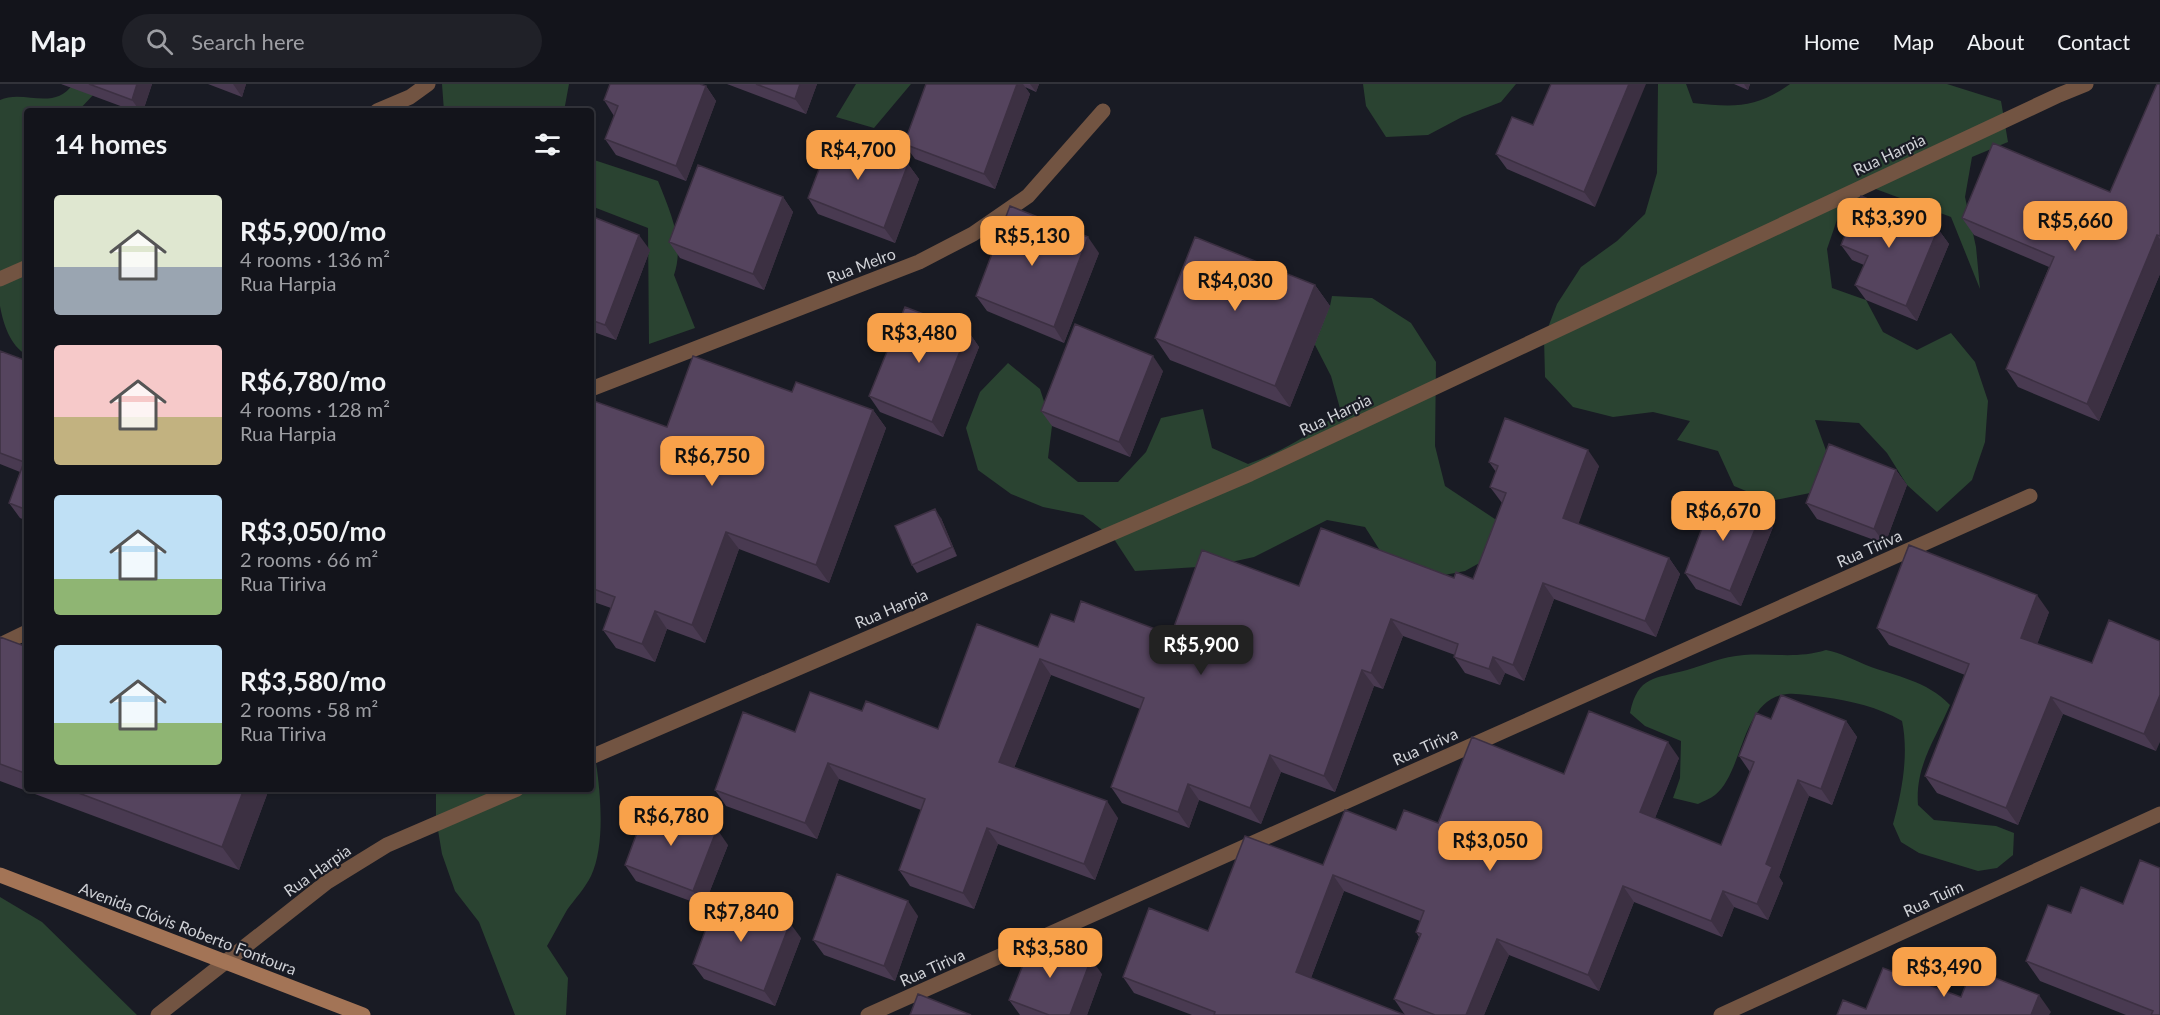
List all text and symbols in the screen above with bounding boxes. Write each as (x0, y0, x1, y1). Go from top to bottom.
search box (122, 14, 542, 68)
text: Map (30, 24, 86, 58)
icon: search (143, 25, 176, 58)
text: Search here (191, 28, 305, 55)
text: Home (1804, 29, 1860, 54)
text: Map (1893, 29, 1934, 54)
text: About (1967, 29, 2024, 54)
text: Contact (2057, 29, 2130, 54)
text: 14 homes (54, 128, 167, 160)
icon: filters (531, 128, 564, 161)
street label: Rua Harpia (1850, 129, 1928, 179)
pin: R$4,700 (803, 130, 913, 181)
text: R$4,700 (820, 137, 896, 161)
pin: R$3,390 (1834, 198, 1944, 249)
pin: R$5,660 (2020, 201, 2130, 252)
text: R$3,390 (1851, 205, 1927, 229)
text: R$5,660 (2037, 208, 2113, 232)
text: R$5,900/mo (240, 215, 386, 247)
pin: R$5,130 (977, 216, 1087, 267)
icon: home (102, 219, 174, 291)
text: R$5,130 (994, 223, 1070, 247)
street label: Rua Melro (824, 243, 898, 287)
text: 4 rooms · 136 m² (240, 247, 390, 271)
pin: R$4,030 (1180, 261, 1290, 312)
text: R$4,030 (1197, 268, 1273, 292)
text: Rua Harpia (240, 271, 336, 295)
pin: R$3,480 (864, 313, 974, 364)
text: R$3,480 (881, 320, 957, 344)
text: R$6,780/mo (240, 365, 386, 397)
icon: home (102, 369, 174, 441)
street label: Rua Harpia (1296, 389, 1374, 439)
text: 4 rooms · 128 m² (240, 397, 390, 421)
text: Rua Harpia (240, 421, 336, 445)
pin: R$6,750 (657, 436, 767, 487)
text: R$6,750 (674, 443, 750, 467)
pin: R$6,670 (1668, 491, 1778, 542)
text: R$6,670 (1685, 498, 1761, 522)
text: R$3,050/mo (240, 515, 386, 547)
icon: home (102, 519, 174, 591)
street label: Rua Tiriva (1834, 525, 1904, 571)
text: 2 rooms · 66 m² (240, 547, 378, 571)
text: Rua Tiriva (240, 571, 326, 595)
street label: Rua Harpia (852, 584, 930, 632)
pin: R$5,900 (1146, 625, 1256, 676)
text: R$5,900 (1163, 632, 1239, 656)
text: R$3,580/mo (240, 665, 386, 697)
icon: home (102, 669, 174, 741)
text: 2 rooms · 58 m² (240, 697, 378, 721)
text: Rua Tiriva (240, 721, 326, 745)
street label: Rua Tiriva (1390, 723, 1460, 769)
pin: R$6,780 (616, 796, 726, 847)
text: R$6,780 (633, 803, 709, 827)
pin: R$3,050 (1435, 821, 1545, 872)
text: R$3,050 (1452, 828, 1528, 852)
street label: Rua Harpia (280, 840, 354, 900)
street label: Rua Tuim (1900, 876, 1966, 920)
street label: Avenida Clóvis Roberto Fontoura (77, 878, 299, 978)
pin: R$7,840 (686, 892, 796, 943)
text: R$7,840 (703, 899, 779, 923)
pin: R$3,580 (995, 928, 1105, 979)
text: R$3,580 (1012, 935, 1088, 959)
street label: Rua Tiriva (897, 944, 967, 990)
pin: R$3,490 (1889, 947, 1999, 998)
text: R$3,490 (1906, 954, 1982, 978)

